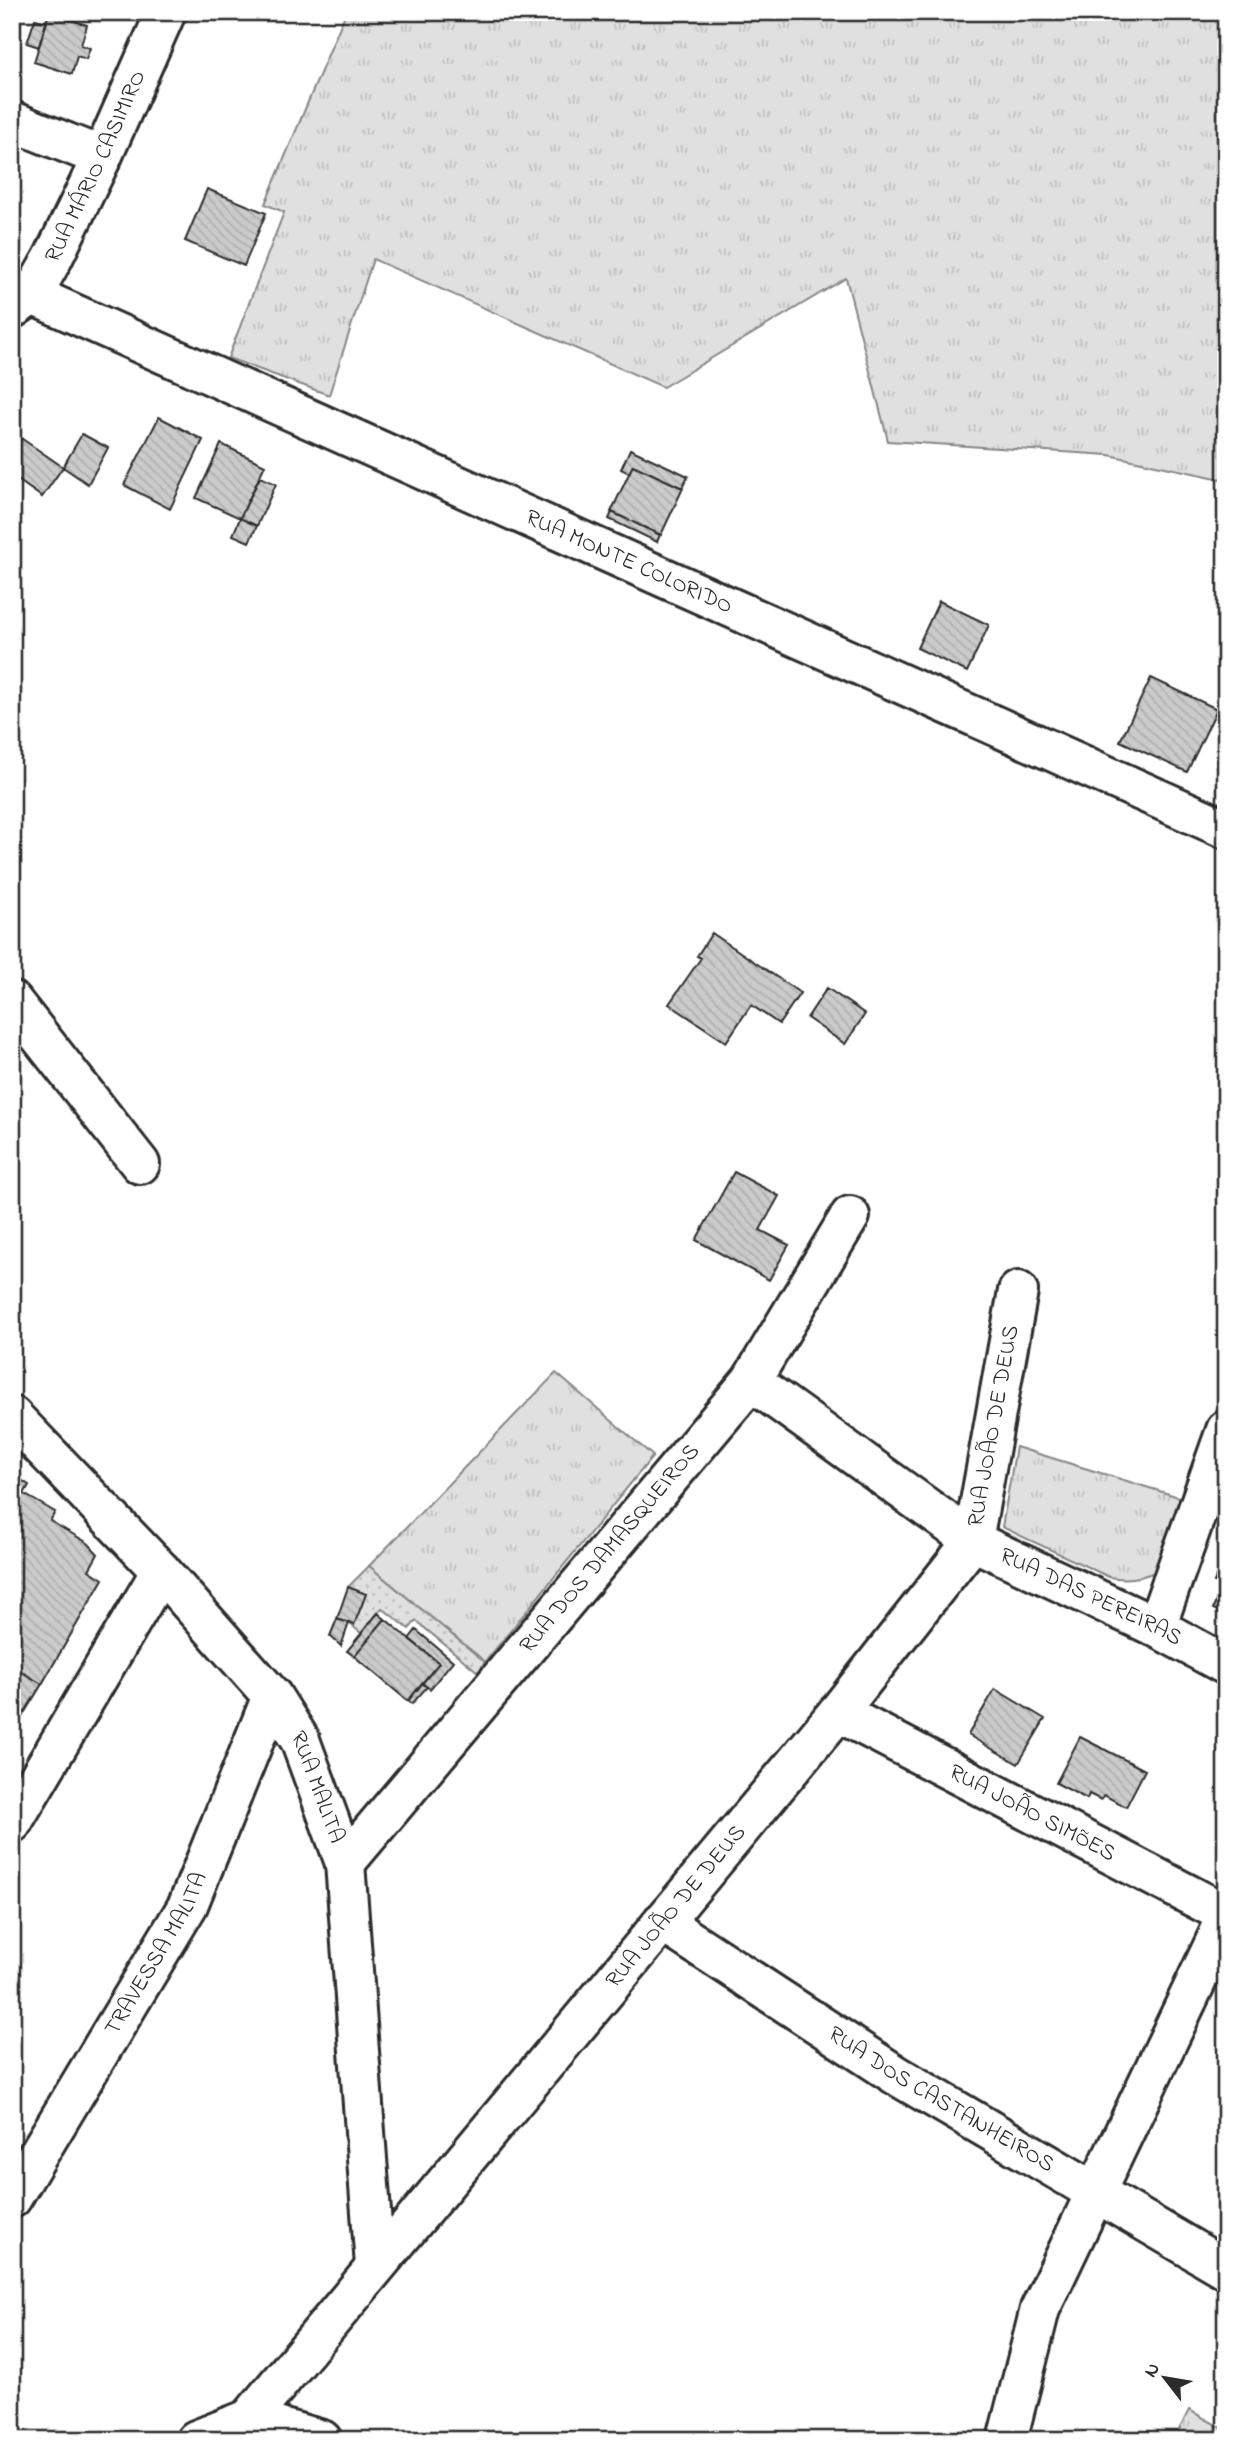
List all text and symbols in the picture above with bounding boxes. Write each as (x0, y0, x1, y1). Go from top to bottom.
street label: RUA MÁRIO CASIMIRO (37, 65, 155, 268)
street label: RUA MONTE COLORIDO (520, 501, 738, 623)
street label: RUA JOÃO DE DEUS (959, 1323, 1028, 1529)
street label: RUA DOS DAMASQUEIROS (512, 1437, 708, 1661)
street label: RUA DAS PEREIRAS (994, 1539, 1188, 1655)
street label: RUA MALITA (282, 1725, 353, 1848)
street label: RUA JOÃO SIMÕES (943, 1756, 1122, 1870)
street label: RUA JOÃO DE DEUS (598, 1818, 754, 1996)
street label: TRAVESSA MALITA (97, 1867, 216, 2042)
street label: RUA DOS CASTANHEIROS (821, 2018, 1061, 2181)
north arrow (1130, 2344, 1200, 2414)
text: N (1138, 2358, 1168, 2383)

